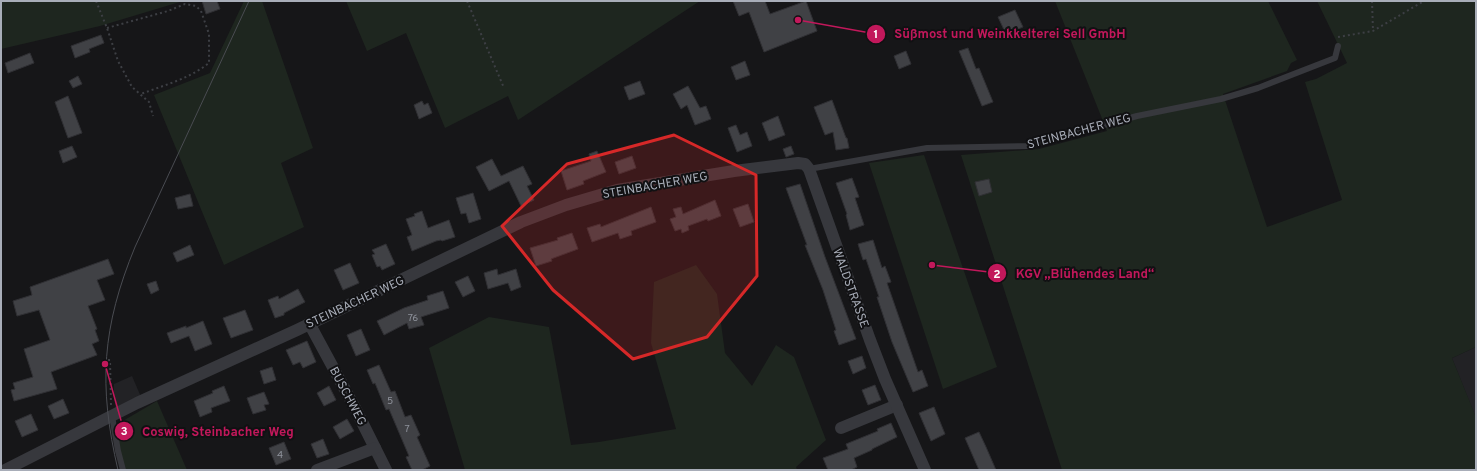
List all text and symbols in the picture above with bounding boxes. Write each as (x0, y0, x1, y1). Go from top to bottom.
callout: Süßmost und Weinkkelterei Sell GmbH (866, 21, 1134, 46)
text: 1 (874, 27, 878, 43)
text: Süßmost und Weinkkelterei Sell GmbH (894, 27, 1126, 43)
street label: STEINBACHER WEG (1026, 110, 1133, 153)
street label: STEINBACHER WEG (601, 169, 709, 203)
street label: WALDSTRASSE (828, 246, 872, 330)
callout: KGV „Blühendes Land“ (987, 261, 1162, 286)
text: 2 (993, 267, 1001, 283)
text: KGV „Blühendes Land“ (1016, 267, 1154, 283)
street label: STEINBACHER WEG (304, 273, 407, 333)
house number: 76 (408, 312, 418, 325)
street label: BUSCHWEG (325, 364, 369, 429)
house number: 5 (387, 395, 393, 408)
callout: Coswig, Steinbacher Weg (114, 419, 302, 444)
house number: 7 (404, 423, 410, 436)
text: 3 (120, 424, 128, 440)
text: Coswig, Steinbacher Weg (142, 425, 294, 441)
house number: 4 (277, 449, 283, 462)

